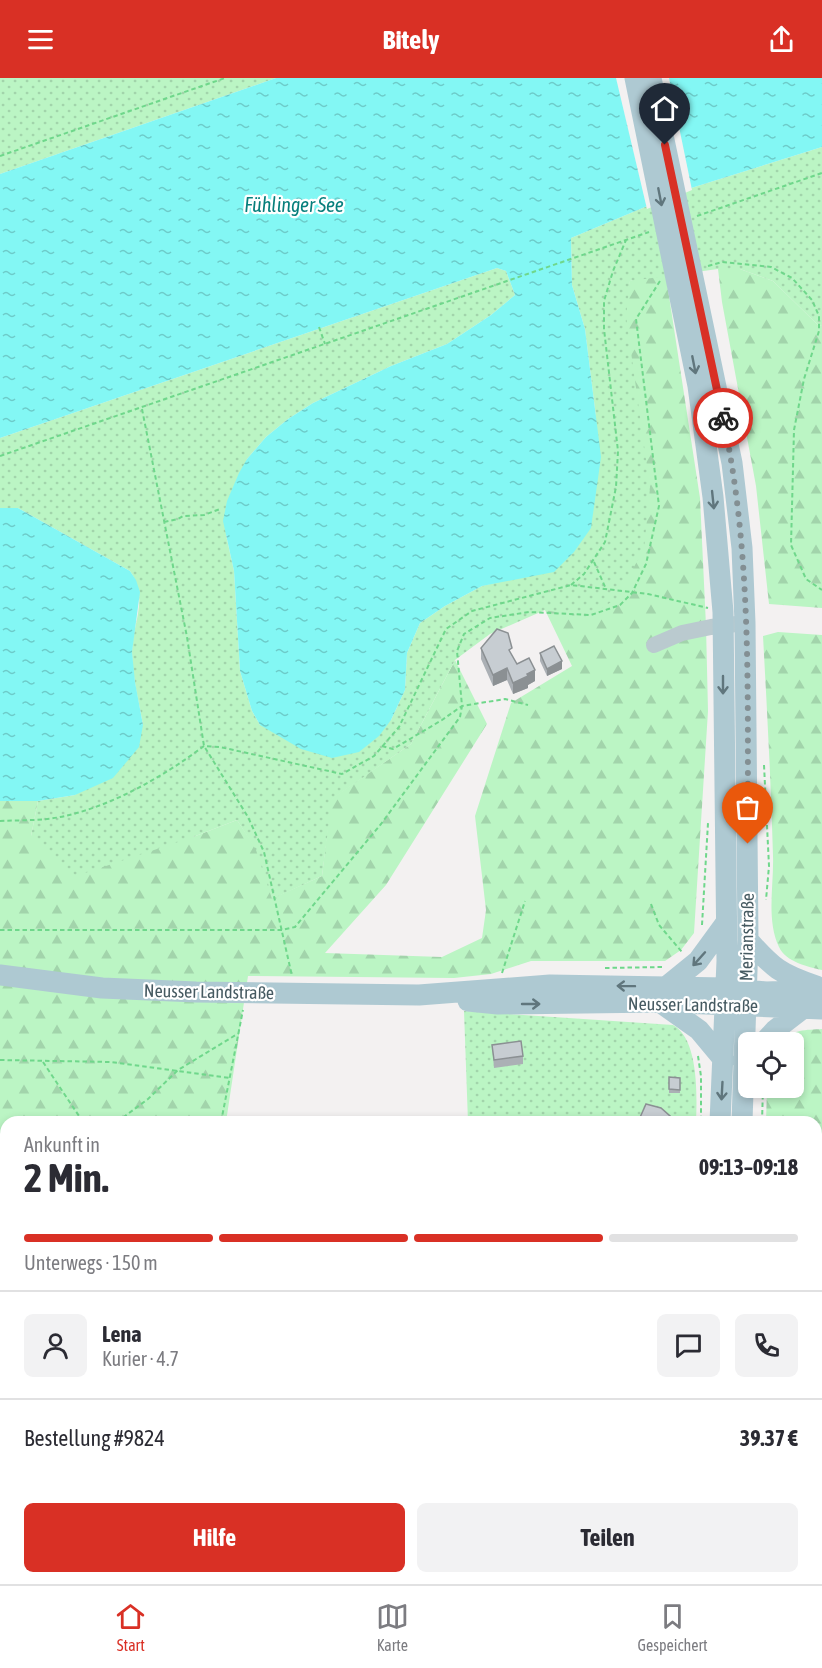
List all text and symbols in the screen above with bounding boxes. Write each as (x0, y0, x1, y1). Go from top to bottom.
icon: menu (24, 23, 57, 56)
icon: share (765, 23, 798, 56)
text: Bitely (383, 24, 439, 55)
pin (639, 83, 690, 145)
icon: home (648, 92, 681, 125)
one-way arrow (655, 187, 666, 206)
water label: Fühlinger See (244, 193, 344, 216)
one-way arrow (689, 355, 700, 375)
courier (693, 388, 753, 448)
icon: bike (707, 402, 740, 435)
one-way arrow (708, 489, 719, 509)
one-way arrow (717, 674, 729, 694)
pin (722, 782, 773, 844)
icon: bag (731, 791, 764, 824)
street label: Merianstraße (735, 893, 758, 981)
one-way arrow (692, 951, 706, 966)
street label: Neusser Landstraße (144, 980, 274, 1003)
one-way arrow (616, 980, 636, 992)
street label: Neusser Landstraße (628, 993, 758, 1016)
one-way arrow (521, 998, 541, 1010)
map controls (738, 1032, 804, 1098)
button: locate (738, 1032, 804, 1098)
one-way arrow (717, 1080, 728, 1100)
text: Ankunft in (24, 1133, 100, 1156)
text: 09:13–09:18 (699, 1154, 798, 1180)
text: 2 Min. (24, 1156, 109, 1200)
text: Unterwegs · 150 m (24, 1251, 158, 1274)
button: person (24, 1314, 87, 1377)
button: chat (657, 1314, 720, 1377)
button: phone (735, 1314, 798, 1377)
text: Lena (102, 1321, 141, 1347)
text: Kurier · 4.7 (102, 1347, 179, 1370)
text: Bestellung #9824 (24, 1425, 165, 1451)
text: 39.37 € (740, 1425, 798, 1451)
button: Hilfe (24, 1503, 405, 1572)
button: Teilen (417, 1503, 798, 1572)
tab: Start (114, 1600, 147, 1654)
tab: Karte (376, 1600, 409, 1654)
tab: Gespeichert (638, 1600, 708, 1654)

